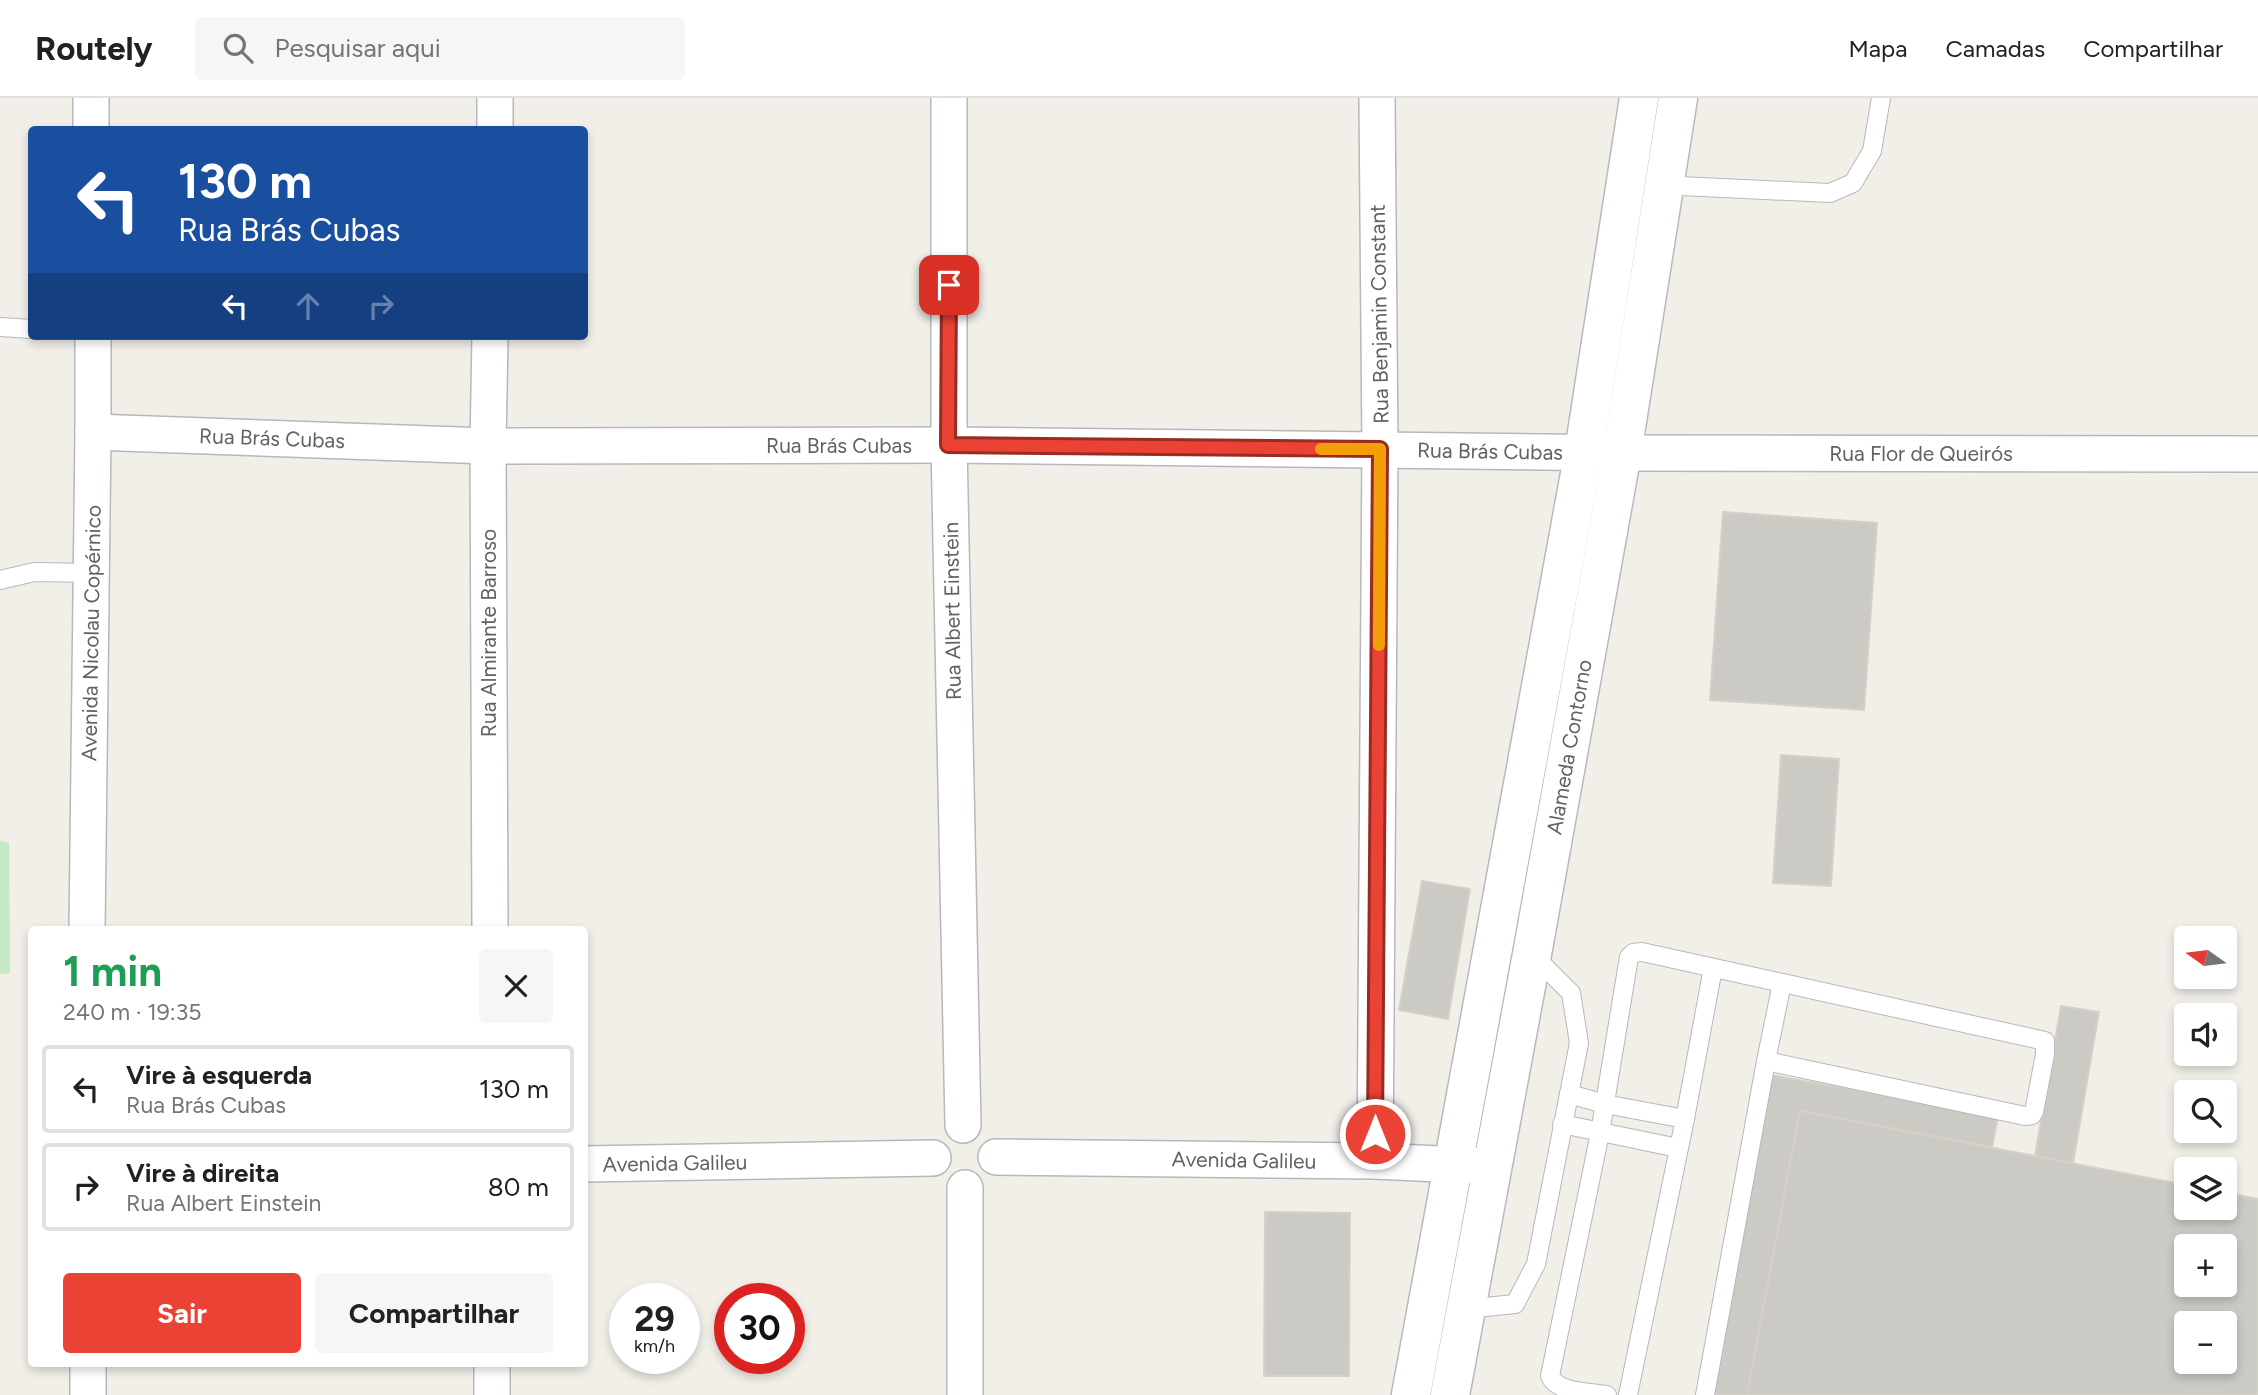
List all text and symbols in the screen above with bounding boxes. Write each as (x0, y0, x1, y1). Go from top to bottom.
search box (195, 17, 685, 80)
text: Routely (35, 29, 153, 68)
icon: search (219, 29, 257, 67)
text: Pesquisar aqui (275, 32, 441, 64)
text: Mapa (1848, 34, 1907, 63)
text: Camadas (1945, 34, 2045, 63)
text: Compartilhar (2083, 34, 2223, 63)
text: 130 m (178, 151, 312, 210)
icon: left (63, 154, 154, 245)
street label: Rua Benjamin Constant (1365, 204, 1393, 424)
text: Rua Brás Cubas (178, 211, 401, 249)
pin (919, 255, 979, 315)
icon: arrive (930, 266, 968, 304)
icon: left (216, 287, 254, 325)
icon: ahead (289, 287, 327, 325)
icon: right (362, 287, 400, 325)
street label: Rua Brás Cubas (199, 423, 345, 453)
street label: Rua Brás Cubas (766, 433, 912, 458)
street label: Rua Brás Cubas (1417, 437, 1563, 465)
street label: Rua Flor de Queirós (1829, 441, 2013, 466)
street label: Avenida Nicolau Copérnico (76, 505, 106, 761)
street label: Rua Albert Einstein (938, 522, 966, 700)
street label: Rua Almirante Barroso (476, 529, 501, 737)
street label: Alameda Contorno (1541, 658, 1597, 836)
north arrow (2174, 926, 2236, 989)
map controls (2174, 926, 2237, 1374)
text: 1 min (63, 946, 162, 997)
button: close (479, 949, 553, 1023)
text: 240 m · 19:35 (63, 998, 201, 1026)
button: sound (2174, 1003, 2237, 1066)
text: Vire à esquerda (126, 1059, 312, 1091)
icon: left (67, 1070, 105, 1108)
text: 130 m (479, 1073, 549, 1105)
button: search (2174, 1080, 2237, 1143)
text: Rua Brás Cubas (126, 1091, 286, 1119)
position arrow (1338, 1097, 1412, 1171)
street label: Avenida Galileu (1171, 1146, 1317, 1174)
street label: Avenida Galileu (602, 1149, 748, 1177)
text: Vire à direita (126, 1157, 279, 1189)
button: layers (2174, 1157, 2237, 1220)
icon: right (67, 1168, 105, 1206)
text: 80 m (488, 1171, 549, 1203)
text: Rua Albert Einstein (126, 1189, 321, 1217)
button: + (2174, 1234, 2237, 1297)
button: Sair (63, 1273, 301, 1353)
button: Compartilhar (315, 1273, 553, 1353)
speed limit sign: 30 (714, 1283, 805, 1374)
text: 29 (634, 1298, 675, 1340)
button: − (2174, 1311, 2237, 1374)
text: km/h (634, 1335, 675, 1357)

